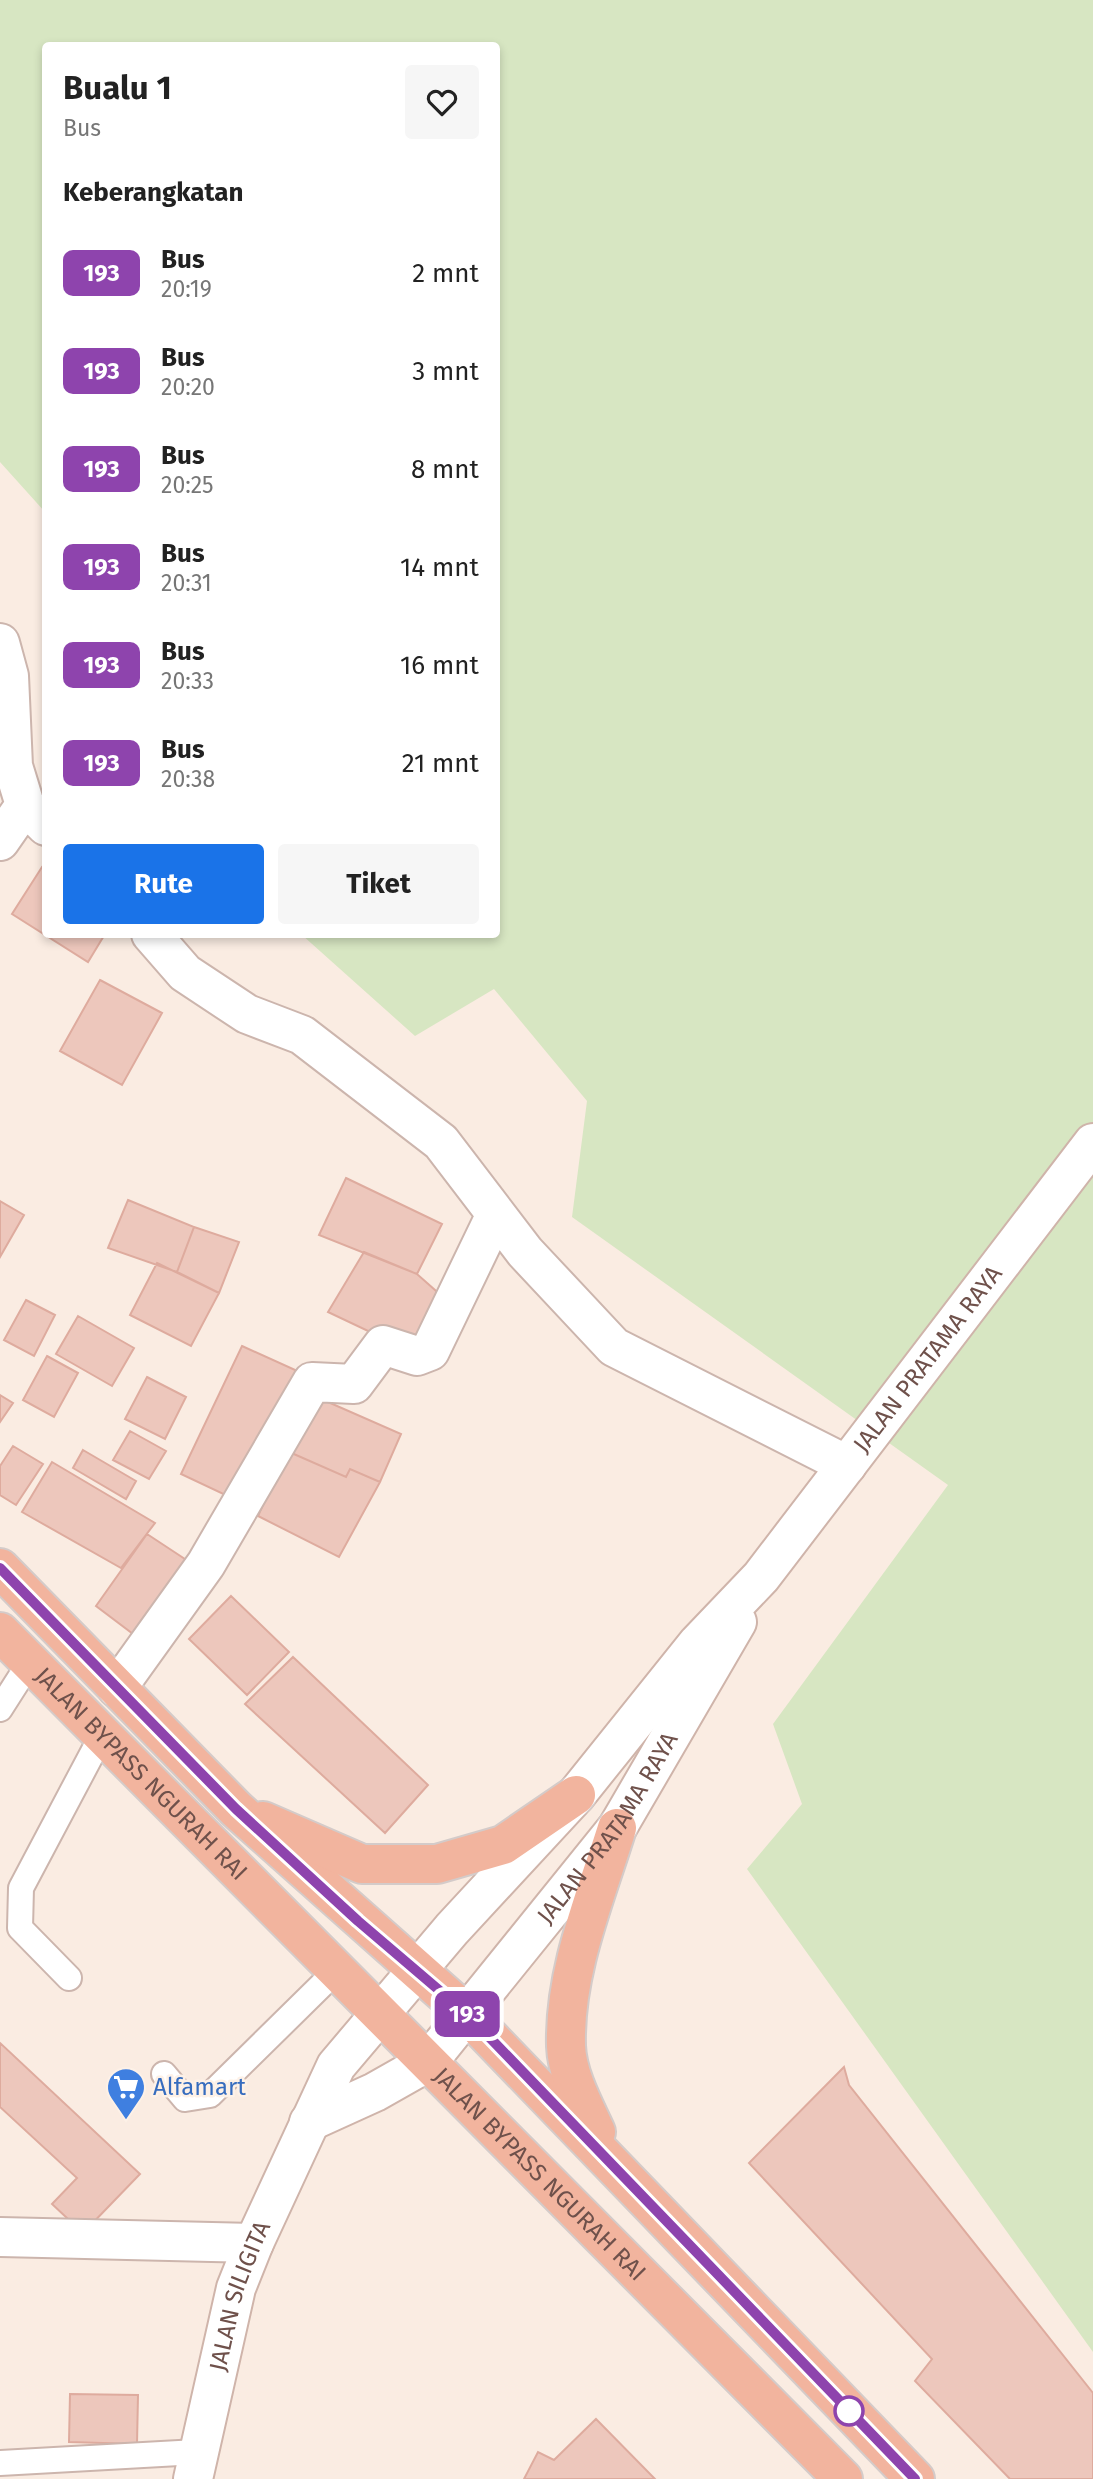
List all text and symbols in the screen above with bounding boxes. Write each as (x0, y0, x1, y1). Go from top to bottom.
button: heart (405, 65, 479, 139)
text: Bualu 1 (63, 68, 172, 108)
text: Bus (63, 114, 101, 142)
text: Keberangkatan (63, 177, 244, 208)
text: Bus (161, 244, 204, 275)
text: 2 mnt (412, 258, 479, 289)
text: 193 (83, 259, 120, 287)
text: 20:19 (161, 275, 212, 303)
text: Bus (161, 342, 204, 373)
text: 3 mnt (412, 356, 479, 387)
text: 193 (83, 357, 120, 385)
text: 20:20 (161, 373, 215, 401)
text: Bus (161, 440, 204, 471)
text: 8 mnt (411, 454, 479, 485)
text: 193 (83, 455, 120, 483)
text: 20:25 (161, 471, 214, 499)
text: Bus (161, 538, 204, 569)
text: 14 mnt (400, 552, 479, 583)
text: 193 (83, 553, 120, 581)
text: 20:31 (161, 569, 212, 597)
text: Bus (161, 636, 204, 667)
text: 16 mnt (400, 650, 479, 681)
text: 193 (83, 651, 120, 679)
text: 20:33 (161, 667, 214, 695)
text: Bus (161, 734, 204, 765)
text: 21 mnt (402, 748, 479, 779)
text: 193 (83, 749, 120, 777)
text: 20:38 (161, 765, 215, 793)
button: Rute (63, 844, 264, 924)
button: Tiket (278, 844, 479, 924)
street label: JALAN PRATAMA RAYA (848, 1260, 1008, 1458)
street label: JALAN BYPASS NGURAH RAI (29, 1661, 253, 1886)
street label: JALAN PRATAMA RAYA (531, 1727, 684, 1929)
line badge: 193 (427, 1991, 507, 2037)
text: 193 (449, 2000, 485, 2028)
street label: JALAN BYPASS NGURAH RAI (428, 2062, 652, 2287)
supermarket icon: Alfamart (105, 2066, 147, 2121)
place label: Alfamart (153, 2073, 246, 2101)
street label: JALAN SILIGITA (204, 2216, 276, 2374)
unlabelled marker (834, 2396, 864, 2426)

